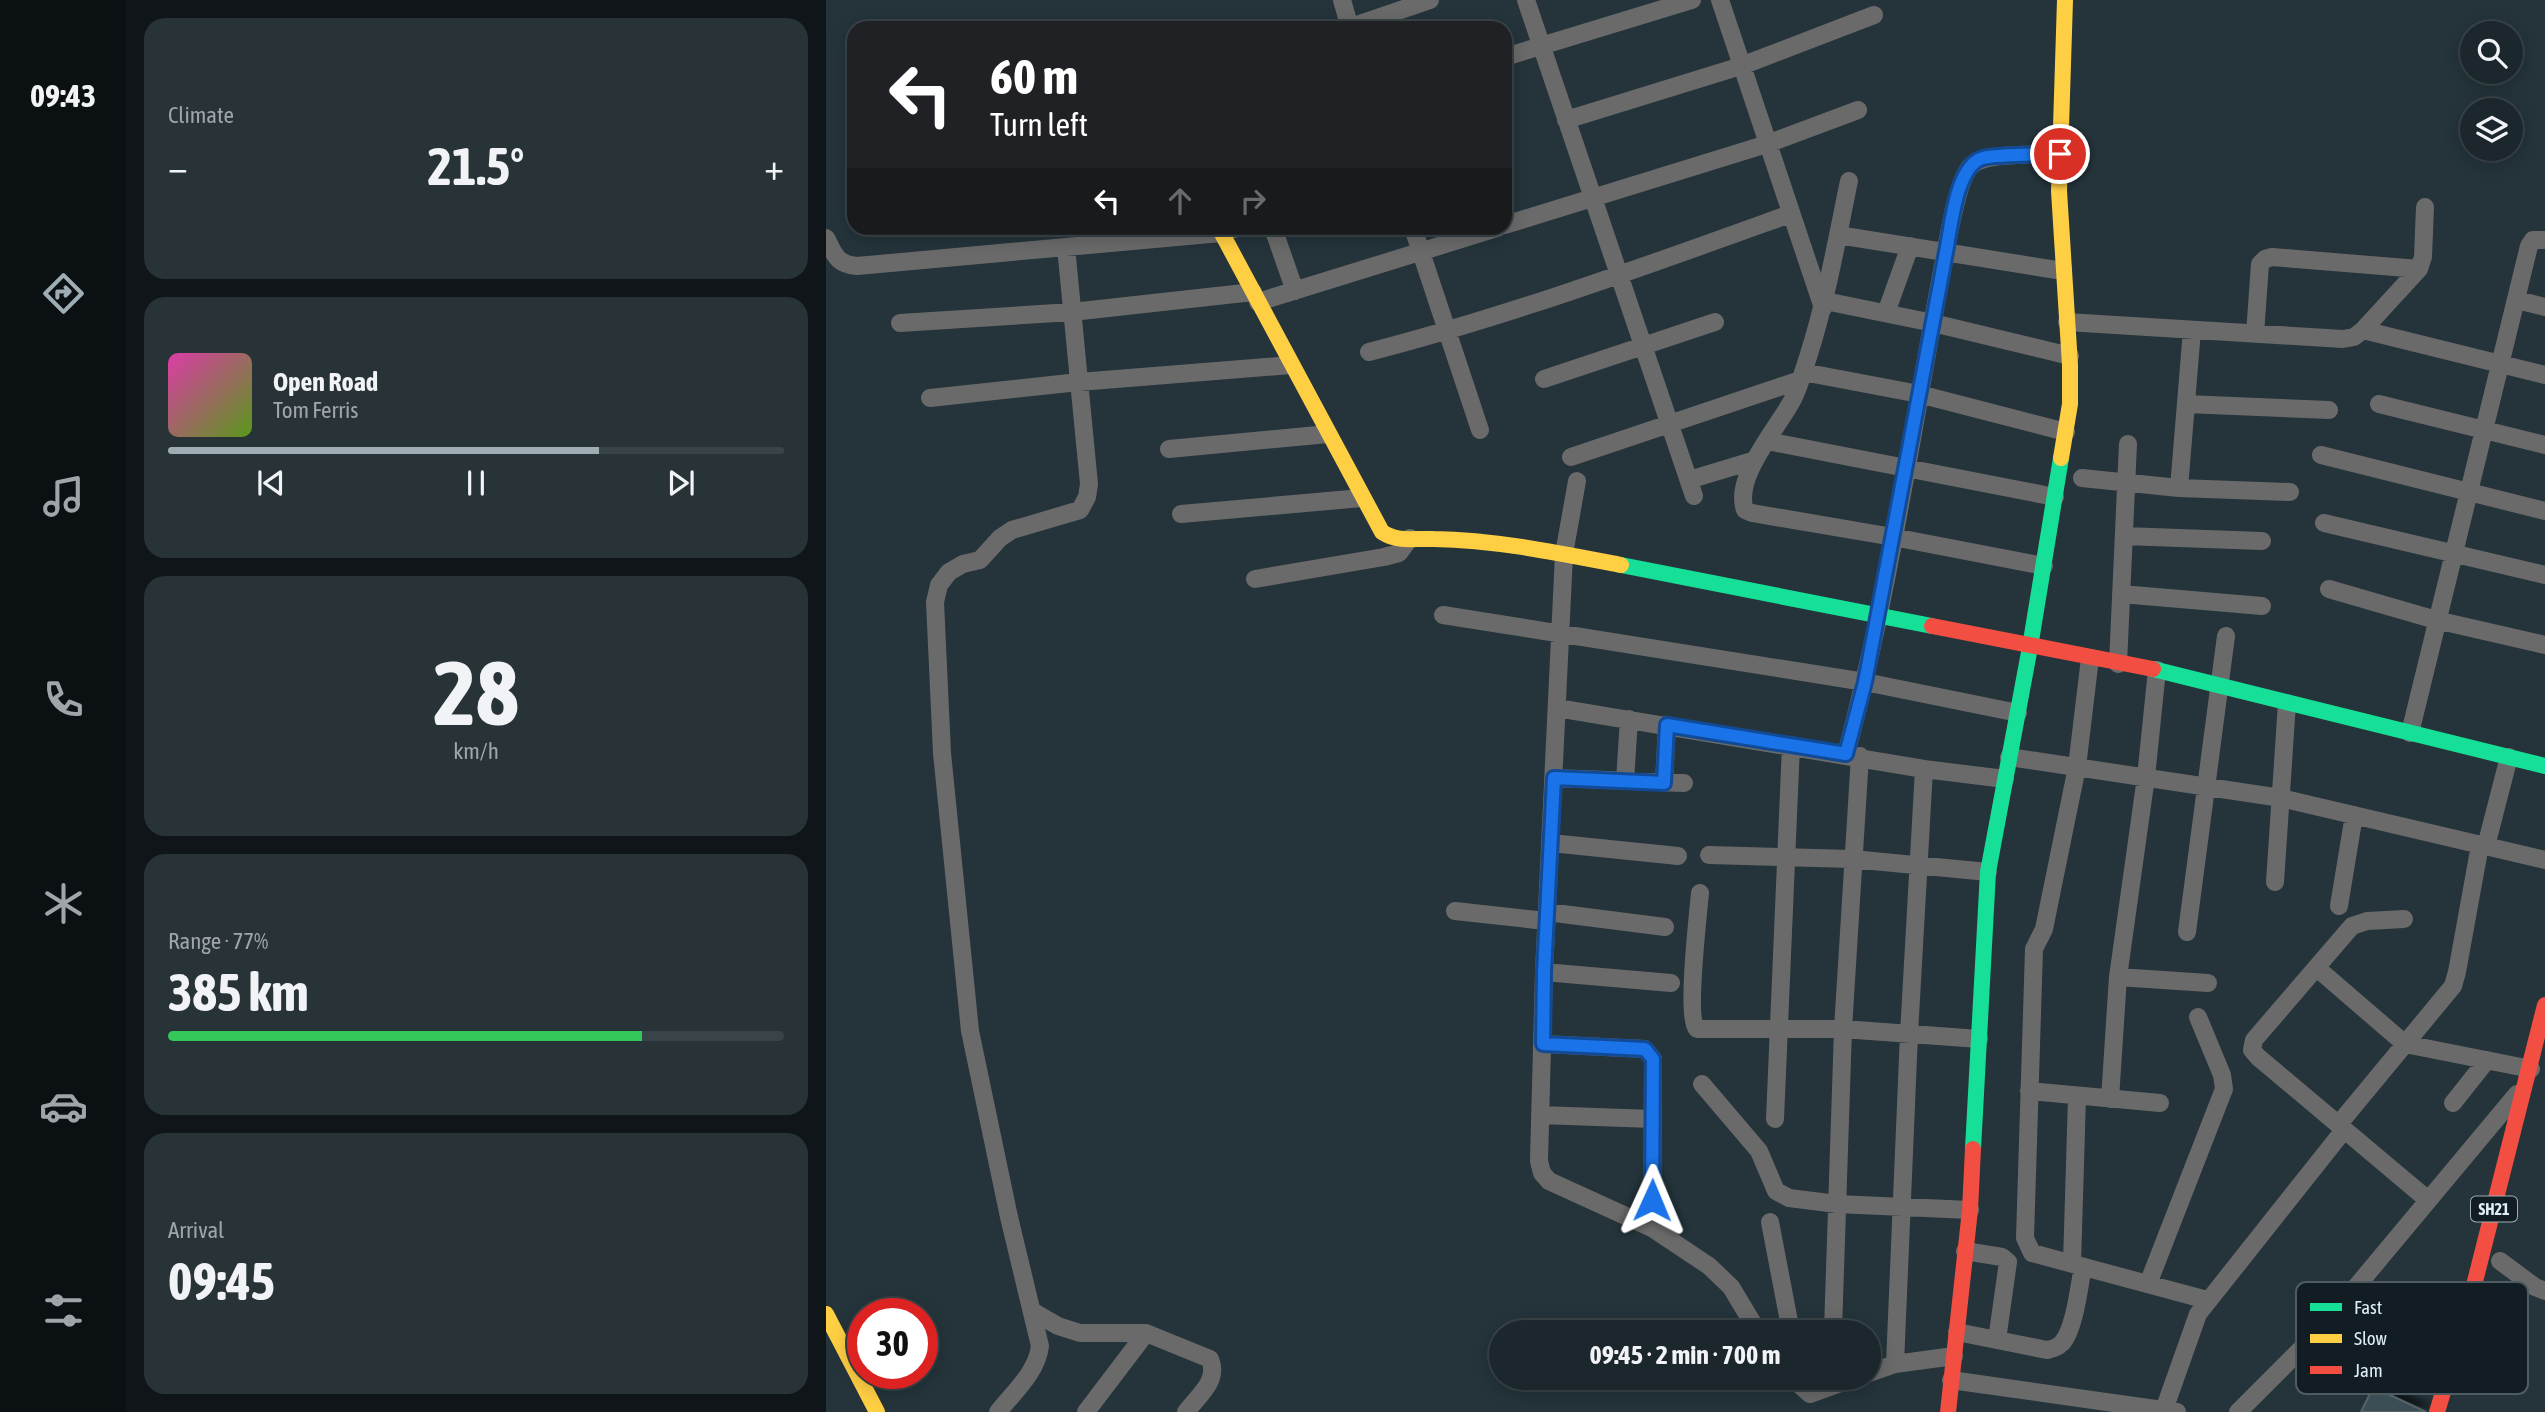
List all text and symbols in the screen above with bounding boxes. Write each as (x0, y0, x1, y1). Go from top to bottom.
map controls (2460, 21, 2523, 161)
button: search (2460, 21, 2523, 84)
text: 60 m (990, 48, 1078, 104)
icon: left (875, 49, 966, 140)
text: 09:43 (30, 77, 96, 114)
button: layers (2460, 98, 2523, 161)
text: Climate (168, 102, 234, 128)
text: Turn left (990, 106, 1088, 143)
pin (2030, 124, 2090, 184)
icon: arrive (2041, 135, 2079, 173)
text: 21.5° (428, 136, 524, 196)
text: − (168, 145, 188, 188)
text: + (764, 145, 784, 188)
icon: left (1088, 182, 1126, 220)
icon: ahead (1161, 182, 1199, 220)
icon: right (1234, 182, 1272, 220)
icon: directions (39, 269, 88, 318)
text: Open Road (273, 367, 378, 397)
text: Tom Ferris (273, 397, 358, 423)
icon: previous (252, 464, 290, 502)
icon: pause (457, 464, 495, 502)
icon: next (662, 464, 700, 502)
icon: music (39, 472, 88, 521)
text: 28 (433, 640, 519, 744)
icon: phone (39, 675, 88, 724)
text: km/h (453, 738, 499, 764)
icon: climate (39, 879, 88, 928)
text: Range · 77% (168, 928, 268, 954)
text: 385 km (168, 962, 309, 1022)
icon: car (39, 1082, 88, 1131)
position arrow (1615, 1163, 1689, 1237)
road number: SH21 (2471, 1196, 2517, 1222)
text: Arrival (168, 1217, 224, 1243)
text: 09:45 (168, 1251, 275, 1311)
legend (2296, 1282, 2528, 1394)
icon: filters (39, 1286, 88, 1335)
text: Fast (2354, 1296, 2382, 1318)
speed limit sign: 30 (847, 1298, 938, 1389)
text: Slow (2354, 1327, 2388, 1349)
text: 09:45 · 2 min · 700 m (1590, 1340, 1780, 1370)
text: Jam (2354, 1359, 2383, 1381)

